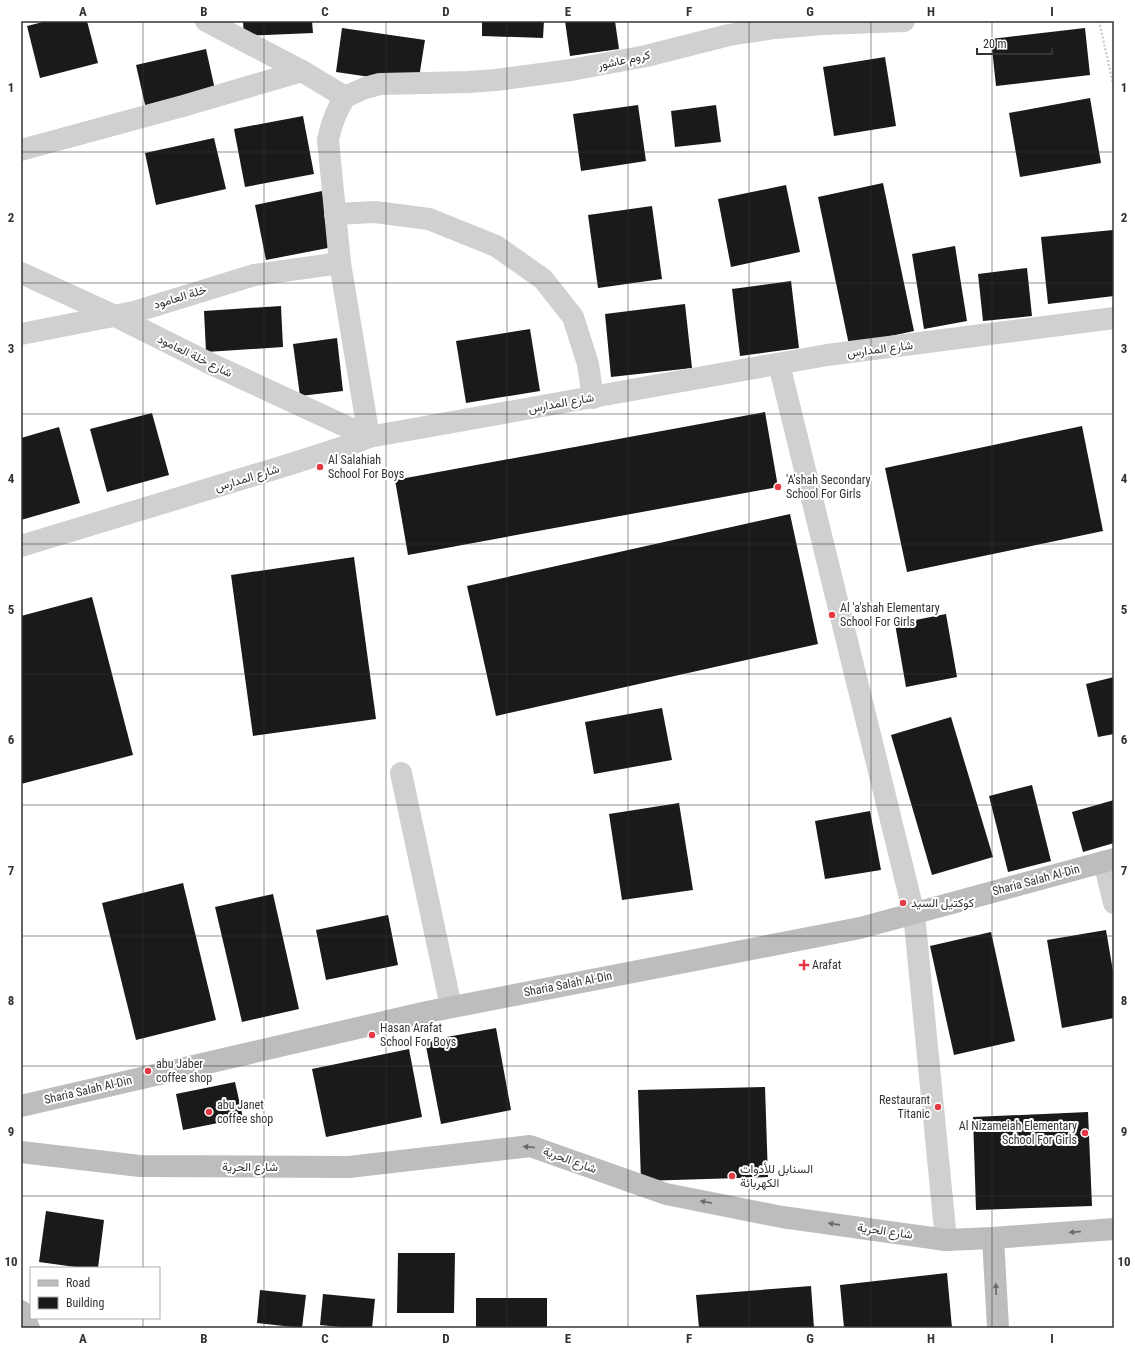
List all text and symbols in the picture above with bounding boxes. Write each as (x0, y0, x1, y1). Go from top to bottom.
text: A (79, 4, 87, 19)
text: B (200, 4, 208, 19)
text: C (321, 4, 329, 19)
text: D (442, 4, 450, 19)
text: E (565, 4, 572, 19)
text: F (686, 4, 692, 19)
text: G (806, 4, 814, 19)
text: H (927, 4, 935, 19)
text: I (1050, 4, 1054, 19)
scale bar (977, 30, 1052, 56)
text: 20 m (983, 37, 1007, 51)
street label: كروم عاشور (595, 48, 652, 74)
text: 1 (8, 80, 14, 95)
text: 1 (1121, 80, 1127, 95)
text: 2 (8, 210, 15, 225)
text: 2 (1121, 210, 1128, 225)
street label: خلة العامود (152, 282, 208, 313)
street label: شارع خلة العامود (154, 332, 235, 382)
street label: شارع المدارس (846, 338, 914, 362)
text: 3 (8, 341, 14, 356)
text: 3 (1121, 341, 1127, 356)
street label: شارع المدارس (527, 390, 595, 418)
place label: Al Salahiah School For Boys (328, 453, 404, 481)
street label: شارع المدارس (213, 462, 281, 496)
marker: Al Salahiah School For Boys (315, 462, 325, 472)
text: 4 (8, 471, 15, 486)
text: 4 (1121, 471, 1128, 486)
place label: 'A'shah Secondary School For Girls (786, 473, 871, 501)
marker: 'A'shah Secondary School For Girls (773, 482, 783, 492)
place label: Al 'a'shah Elementary School For Girls (840, 601, 940, 629)
text: 5 (8, 602, 15, 617)
text: 5 (1121, 602, 1128, 617)
marker: Al 'a'shah Elementary School For Girls (827, 610, 837, 620)
text: 6 (8, 732, 15, 747)
text: 6 (1121, 732, 1128, 747)
street label: Sharia Salah Al-Din (991, 862, 1081, 898)
text: 7 (8, 863, 15, 878)
text: 7 (1121, 863, 1128, 878)
place label: كوكتيل السيد (911, 896, 974, 911)
marker: كوكتيل السيد (898, 898, 908, 908)
place label: Arafat (812, 958, 842, 972)
marker: Arafat (799, 960, 809, 970)
street label: Sharia Salah Al-Din (523, 969, 614, 999)
text: 8 (8, 993, 14, 1008)
text: 8 (1121, 993, 1127, 1008)
place label: Hasan Arafat School For Boys (380, 1021, 456, 1049)
marker: Hasan Arafat School For Boys (367, 1030, 377, 1040)
place label: abu Jaber coffee shop (156, 1057, 212, 1085)
marker: abu Jaber coffee shop (143, 1066, 153, 1076)
street label: Sharia Salah Al-Din (43, 1073, 133, 1107)
place label: Restaurant Titanic (879, 1093, 930, 1121)
place label: abu Janet coffee shop (217, 1098, 273, 1126)
marker: Restaurant Titanic (933, 1102, 943, 1112)
marker: abu Janet coffee shop (204, 1107, 214, 1117)
place label: Al Nizameiah Elementary School For Girls (959, 1119, 1077, 1147)
text: 9 (8, 1124, 14, 1139)
text: 9 (1121, 1124, 1127, 1139)
marker: Al Nizameiah Elementary School For Girls (1080, 1128, 1090, 1138)
one-way arrow (523, 1144, 536, 1151)
street label: شارع الحرية (541, 1144, 599, 1178)
street label: شارع الحرية (222, 1160, 278, 1176)
place label: السنابل للأدوات الكهربائة (740, 1162, 813, 1191)
marker: السنابل للأدوات الكهربائة (727, 1171, 737, 1181)
one-way arrow (700, 1199, 713, 1205)
street label: شارع الحرية (856, 1220, 914, 1244)
one-way arrow (828, 1221, 841, 1227)
one-way arrow (1069, 1228, 1081, 1235)
text: 10 (4, 1254, 18, 1269)
text: 10 (1117, 1254, 1131, 1269)
legend (30, 1267, 160, 1319)
text: Road (66, 1276, 90, 1290)
one-way arrow (993, 1283, 1000, 1295)
text: Building (66, 1296, 104, 1310)
text: A (79, 1331, 87, 1346)
text: B (200, 1331, 208, 1346)
text: C (321, 1331, 329, 1346)
text: D (442, 1331, 450, 1346)
text: E (565, 1331, 572, 1346)
text: F (686, 1331, 692, 1346)
text: G (806, 1331, 814, 1346)
text: H (927, 1331, 935, 1346)
text: I (1050, 1331, 1054, 1346)

